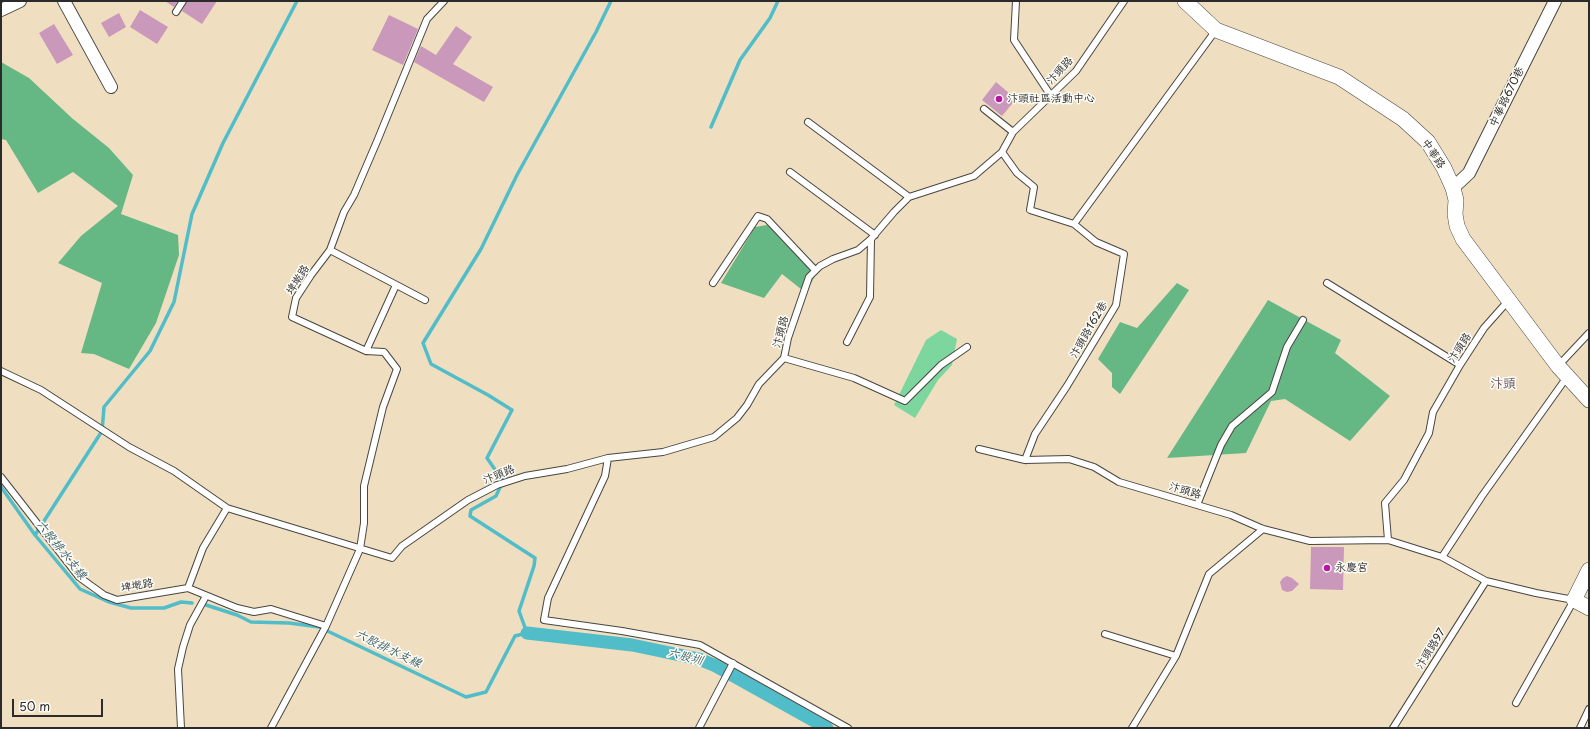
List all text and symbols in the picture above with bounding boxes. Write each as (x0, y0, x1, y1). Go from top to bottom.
street label: 汴頭路 (1044, 54, 1076, 88)
street label: 中華路670巷 (1487, 65, 1527, 129)
place label: 汴頭社區活動中心 (1007, 92, 1095, 106)
marker: 汴頭社區活動中心 (994, 94, 1004, 104)
street label: 中華路 (1418, 137, 1448, 171)
street label: 埤墘路 (284, 263, 312, 297)
street label: 汴頭路162巷 (1067, 299, 1111, 361)
street label: 汴頭路 (770, 314, 792, 350)
street label: 汴頭路 (1445, 331, 1475, 365)
district label: 汴頭 (1490, 376, 1516, 392)
street label: 汴頭路 (481, 463, 517, 487)
street label: 汴頭路 (1167, 480, 1203, 502)
water label: 六股排水支線 (33, 517, 89, 583)
place label: 永慶宮 (1335, 561, 1368, 575)
marker: 永慶宮 (1322, 563, 1332, 573)
street label: 埤墘路 (120, 577, 154, 595)
street label: 汴頭路97 (1413, 626, 1449, 672)
water label: 六股排水支線 (352, 627, 424, 671)
water label: 六股圳 (666, 646, 704, 668)
scale bar (14, 691, 105, 717)
text: 50 m (19, 697, 50, 715)

